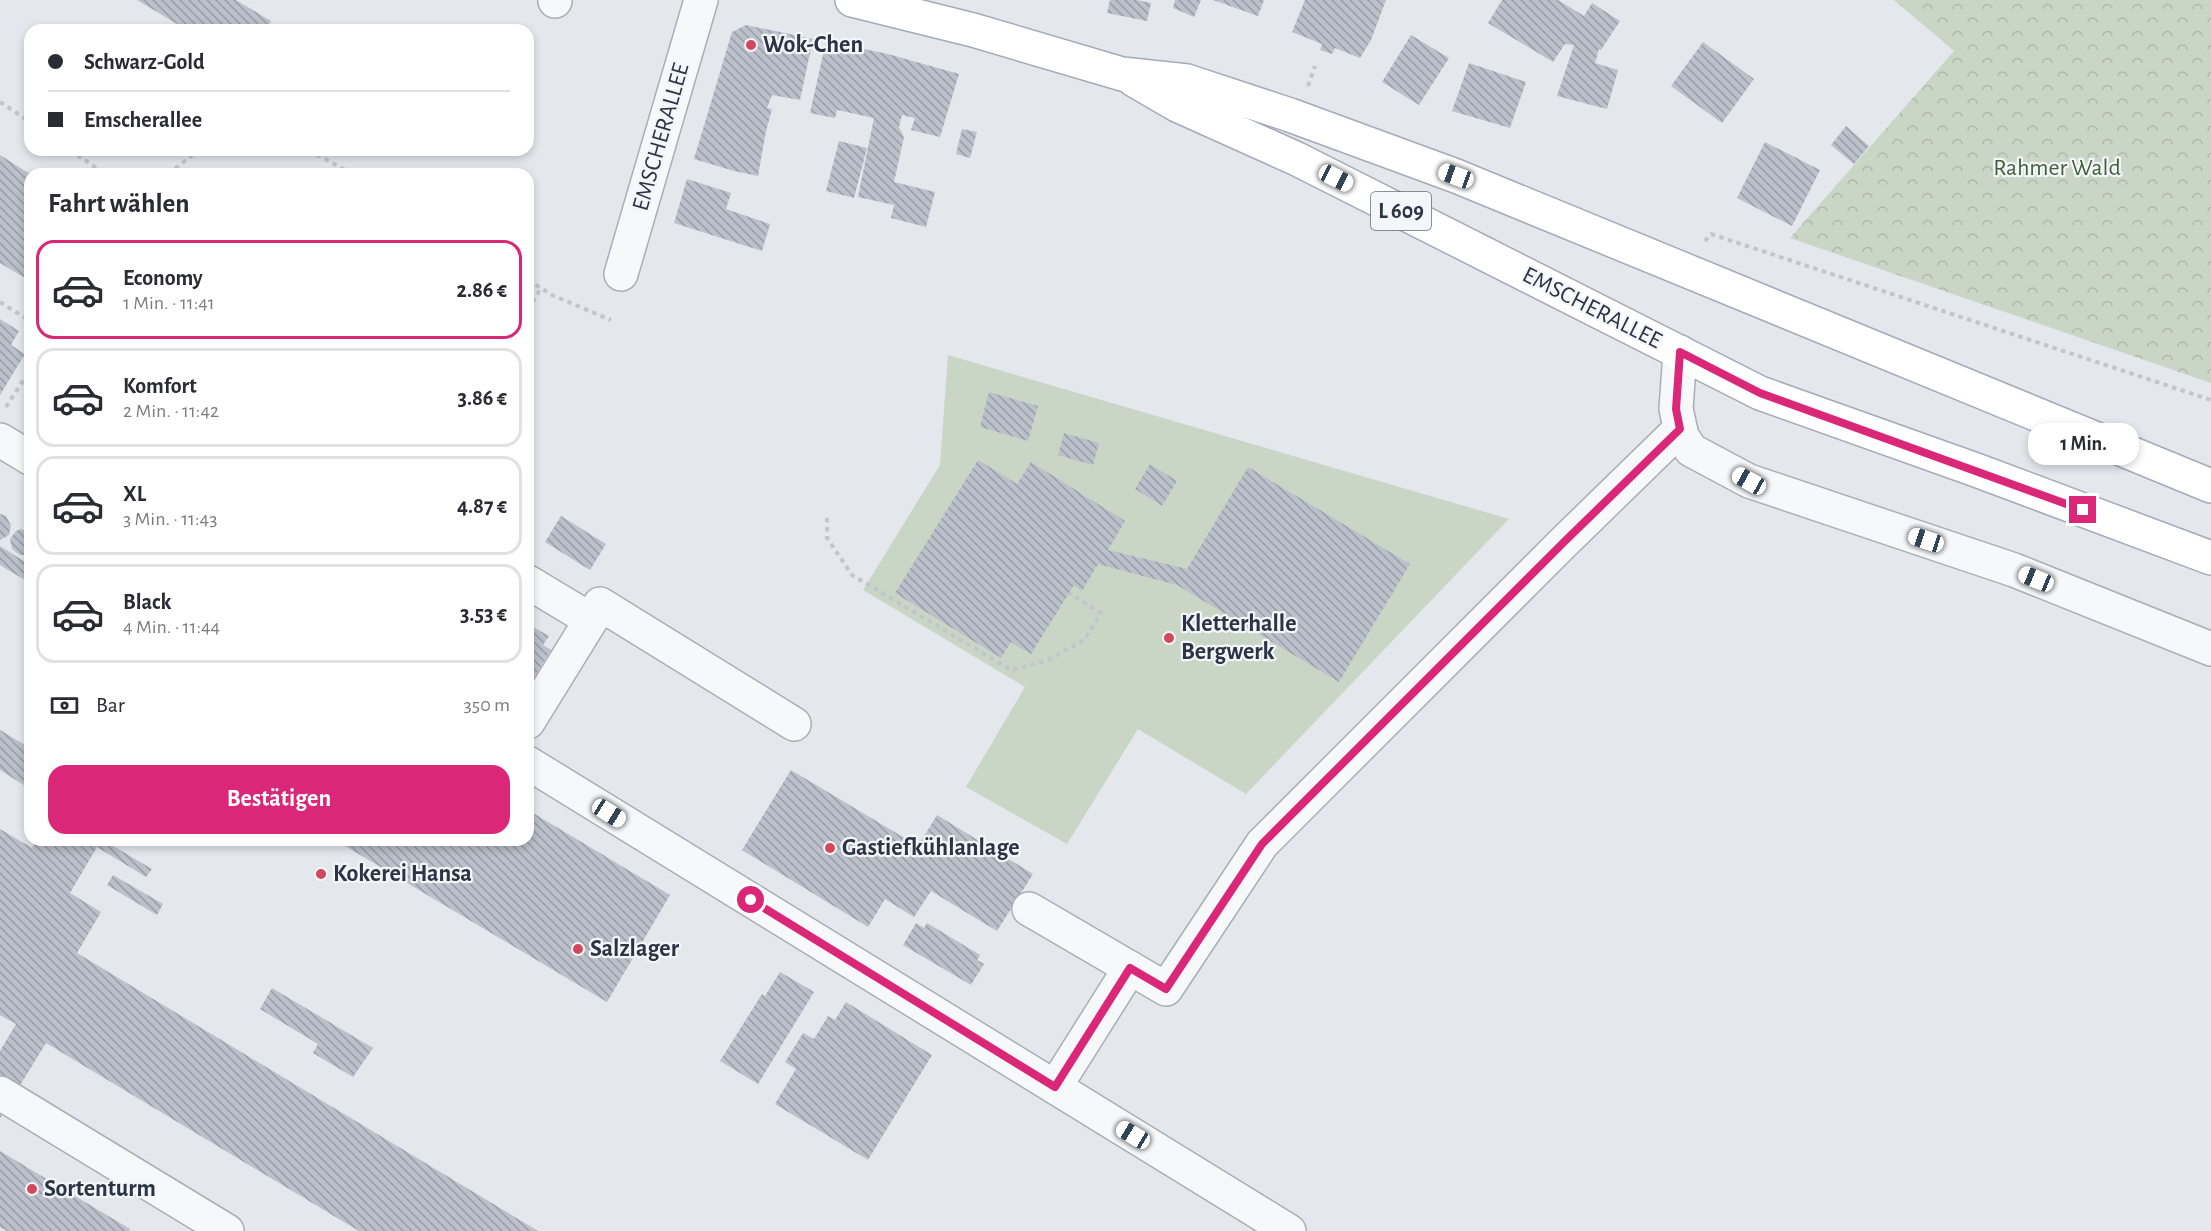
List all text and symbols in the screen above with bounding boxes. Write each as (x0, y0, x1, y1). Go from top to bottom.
place label: Wok-Chen (763, 33, 863, 57)
marker: Wok-Chen (744, 38, 758, 52)
text: Schwarz-Gold (84, 51, 205, 73)
street label: EMSCHERALLEE (628, 60, 694, 214)
text: Emscherallee (84, 109, 202, 131)
park label: Rahmer Wald (1993, 156, 2121, 180)
car (1436, 161, 1476, 191)
car (1316, 162, 1356, 194)
text: Fahrt wählen (48, 190, 190, 217)
road number: L 609 (1371, 192, 1431, 230)
icon: car (51, 263, 105, 317)
street label: EMSCHERALLEE (1519, 263, 1666, 354)
text: Economy (123, 267, 203, 289)
text: 2.86 € (457, 279, 507, 301)
text: 1 Min. · 11:41 (123, 293, 215, 313)
icon: car (51, 371, 105, 425)
text: Komfort (123, 375, 197, 397)
text: 3.86 € (457, 387, 507, 409)
text: 2 Min. · 11:42 (123, 401, 219, 421)
callout: 1 Min. (2028, 423, 2138, 465)
text: 1 Min. (2060, 434, 2107, 454)
car (1729, 464, 1769, 498)
icon: car (51, 479, 105, 533)
text: XL (123, 483, 146, 505)
text: 4.87 € (457, 495, 507, 517)
route end (2069, 496, 2096, 523)
text: 3 Min. · 11:43 (123, 509, 217, 529)
car (1906, 526, 1946, 554)
car (2016, 564, 2056, 594)
icon: car (51, 587, 105, 641)
text: Black (123, 591, 171, 613)
text: 3.53 € (460, 603, 507, 625)
place label: Kletterhalle Bergwerk (1181, 612, 1296, 664)
text: 4 Min. · 11:44 (123, 617, 220, 637)
marker: Kletterhalle Bergwerk (1162, 631, 1176, 645)
icon: cash (48, 689, 81, 722)
text: Bar (96, 694, 125, 716)
text: 350 m (464, 695, 510, 715)
button: Bestätigen (48, 765, 510, 834)
car (589, 796, 629, 830)
place label: Gastiefkühlanlage (842, 836, 1020, 860)
marker: Gastiefkühlanlage (823, 841, 837, 855)
place label: Kokerei Hansa (333, 862, 472, 886)
marker: Kokerei Hansa (314, 867, 328, 881)
route start (737, 886, 764, 913)
place label: Salzlager (590, 937, 680, 961)
marker: Salzlager (571, 942, 585, 956)
car (1113, 1118, 1153, 1152)
place label: Sortenturm (44, 1177, 156, 1201)
marker: Sortenturm (25, 1182, 39, 1196)

